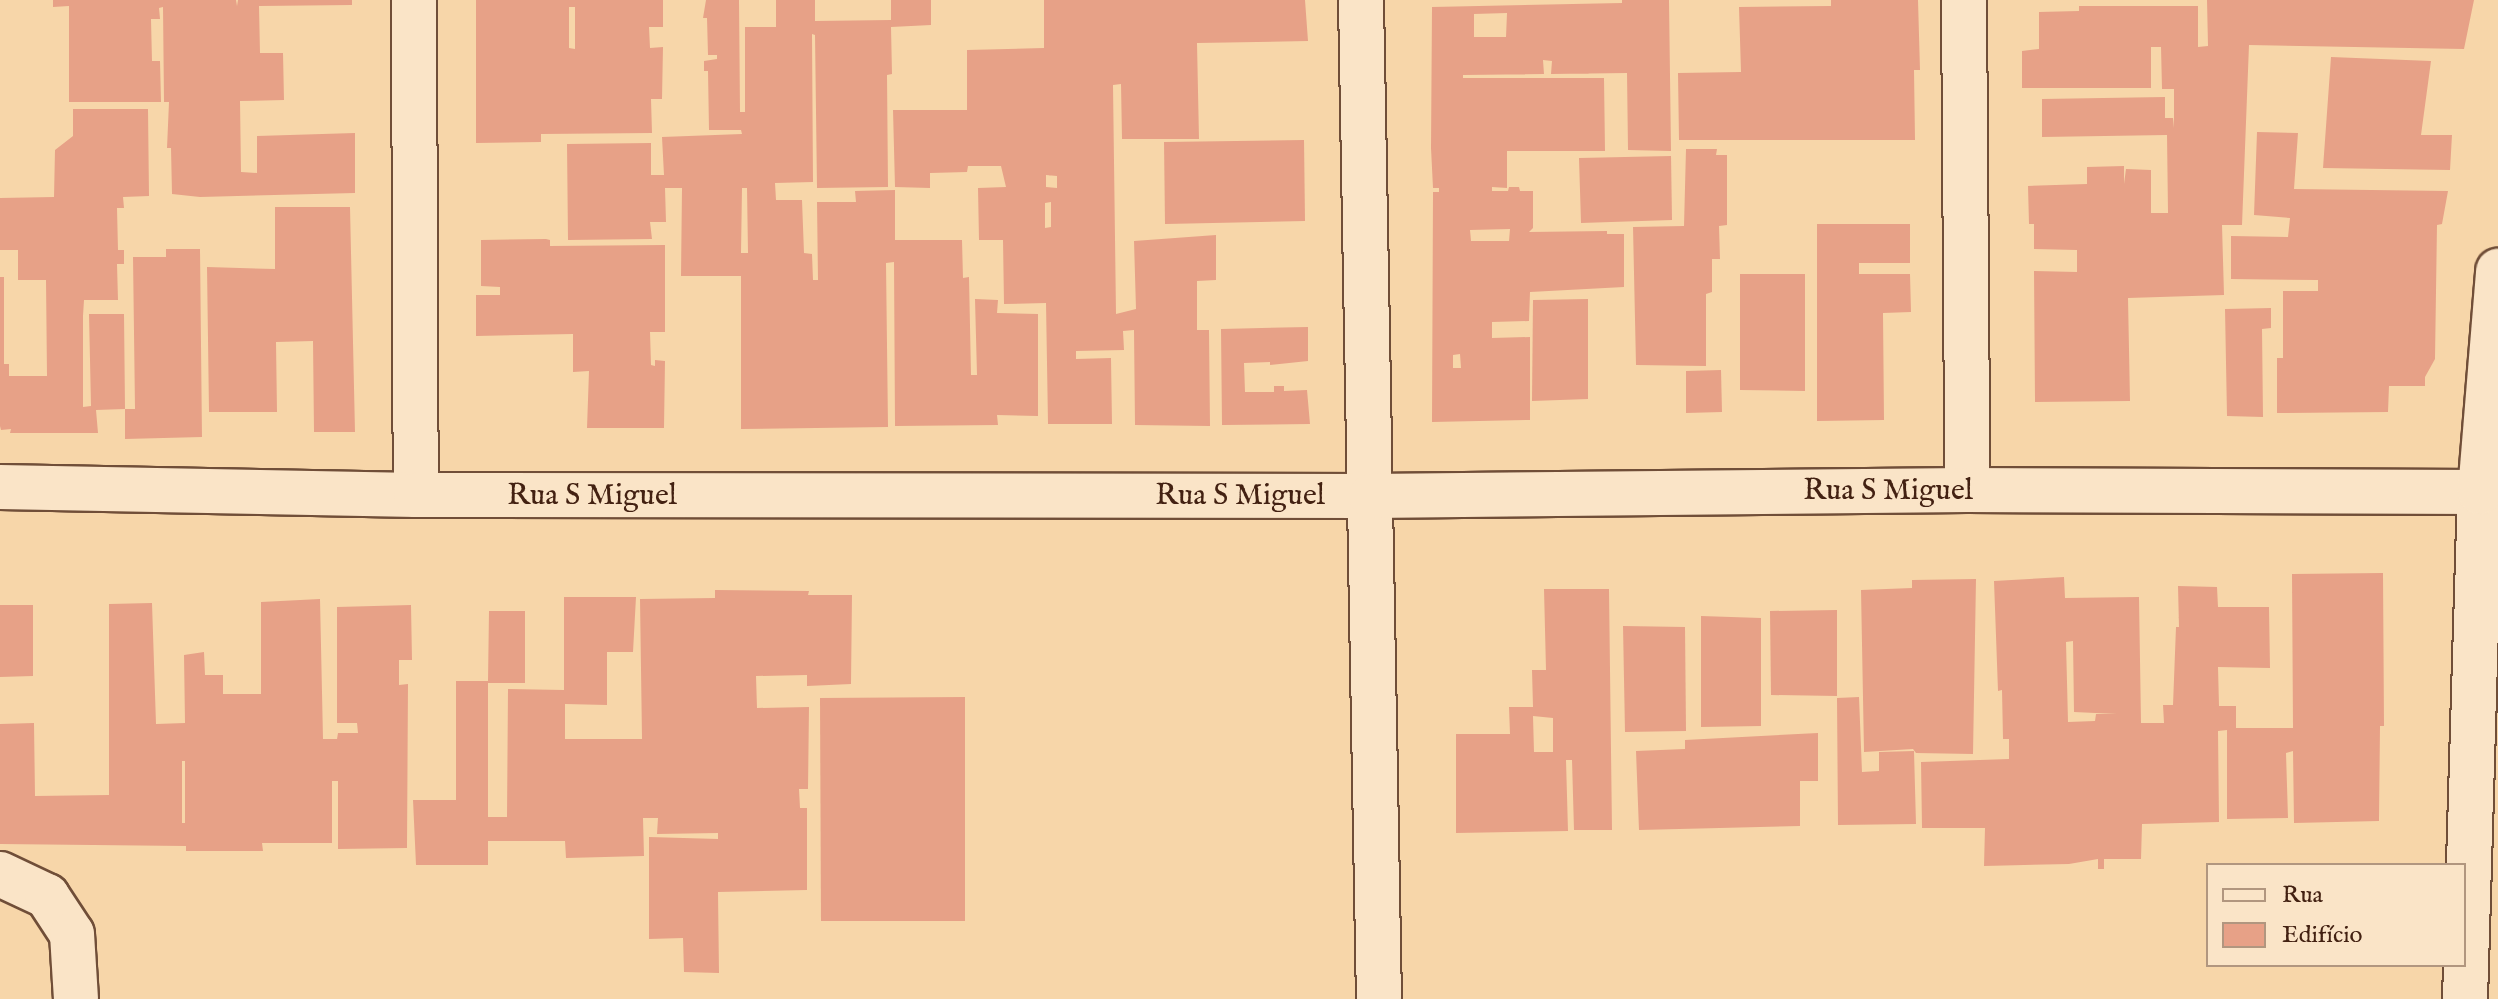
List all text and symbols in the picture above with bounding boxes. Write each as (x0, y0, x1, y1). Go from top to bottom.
street label: Rua S Miguel (1803, 473, 1973, 509)
street label: Rua S Miguel (507, 478, 677, 514)
street label: Rua S Miguel (1155, 478, 1325, 514)
legend (2206, 863, 2466, 967)
text: Rua (2282, 880, 2323, 911)
text: Edifício (2282, 920, 2362, 951)

